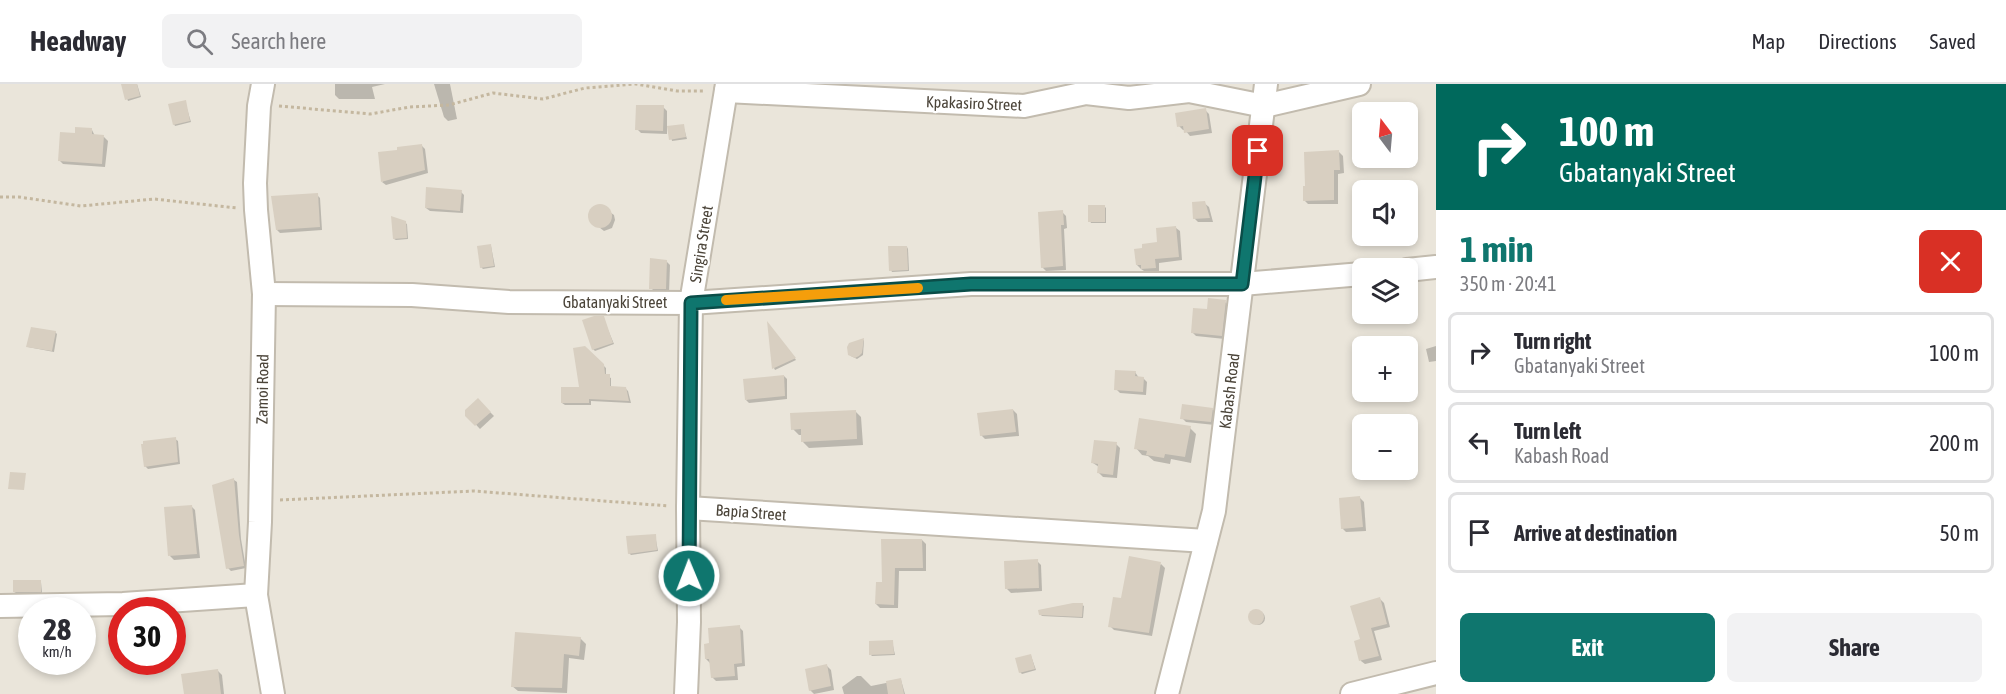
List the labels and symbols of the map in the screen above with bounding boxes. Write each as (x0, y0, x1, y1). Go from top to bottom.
street label: Kpakasiro Street (926, 92, 1023, 115)
north arrow (1352, 102, 1418, 168)
pin (1232, 125, 1283, 176)
street label: Singira Street (686, 204, 717, 284)
street label: Gbatanyaki Street (563, 293, 668, 312)
street label: Kabash Road (1215, 352, 1243, 430)
street label: Zamoi Road (252, 354, 272, 424)
street label: Bapia Street (715, 501, 787, 524)
position arrow (657, 544, 721, 608)
speed limit sign: 30 (108, 597, 186, 675)

